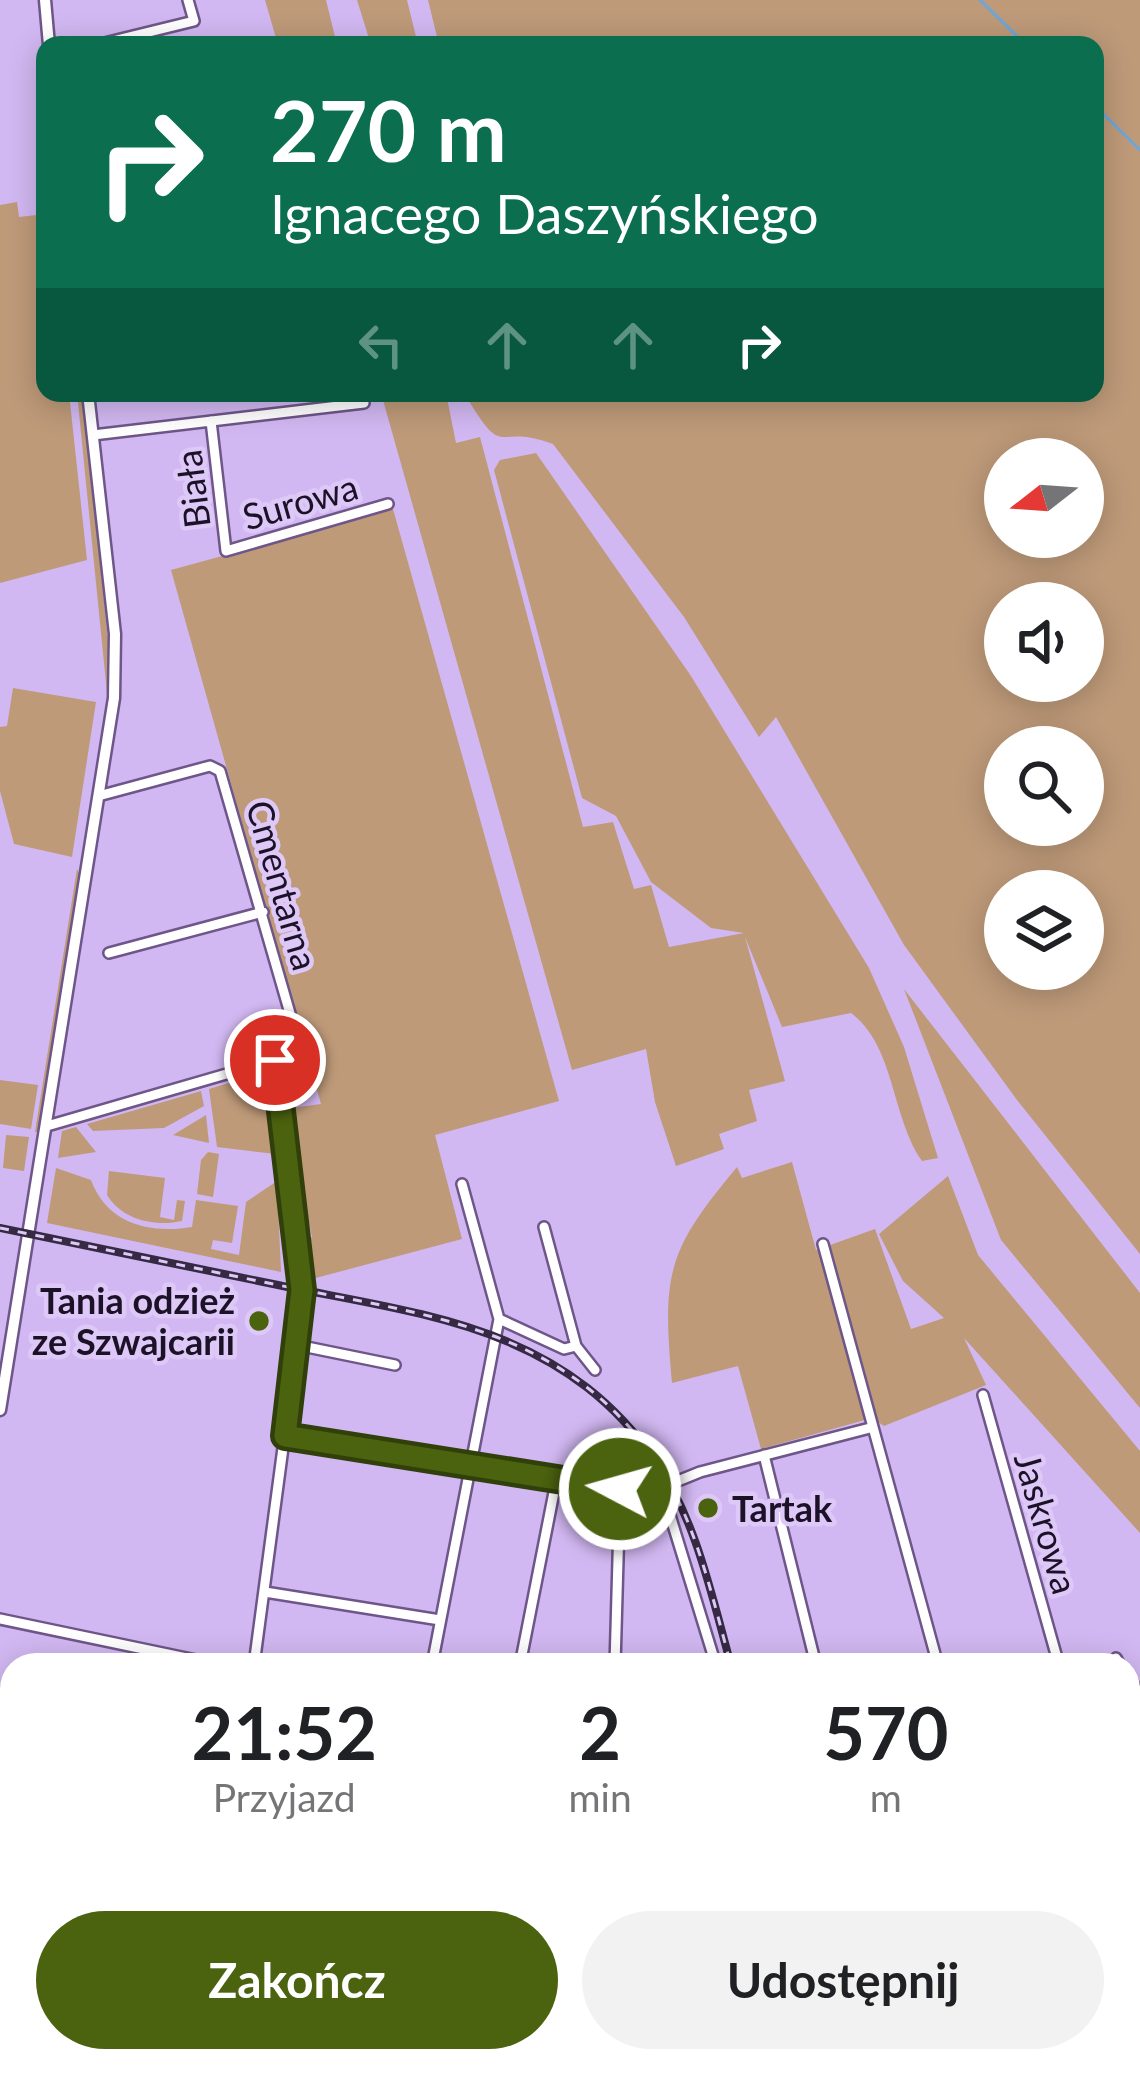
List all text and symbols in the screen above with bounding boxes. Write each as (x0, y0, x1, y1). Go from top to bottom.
text: 270 m (270, 79, 507, 180)
icon: right (72, 84, 228, 240)
text: Ignacego Daszyńskiego (270, 181, 819, 246)
icon: left (348, 312, 414, 378)
icon: ahead (474, 312, 540, 378)
icon: ahead (600, 312, 666, 378)
icon: right (726, 312, 792, 378)
north arrow (984, 438, 1104, 558)
map controls (984, 438, 1104, 990)
street label: Biała (165, 447, 219, 531)
street label: Surowa (237, 464, 363, 538)
button: sound (984, 582, 1104, 702)
button: search (984, 726, 1104, 846)
street label: Cmentarna (238, 795, 328, 975)
button: layers (984, 870, 1104, 990)
pin (224, 1009, 326, 1111)
icon: arrive (242, 1027, 308, 1093)
place label: Tania odzież ze Szwajcarii (32, 1278, 235, 1363)
marker: Tania odzież ze Szwajcarii (246, 1308, 272, 1334)
position arrow (557, 1426, 683, 1552)
street label: Jaskrowa (1006, 1447, 1088, 1599)
place label: Tartak (732, 1486, 833, 1530)
marker: Tartak (695, 1495, 721, 1521)
text: 21:52 (191, 1689, 377, 1775)
text: 2 (579, 1689, 621, 1775)
text: 570 (823, 1689, 948, 1775)
text: Przyjazd (213, 1774, 356, 1820)
text: min (569, 1774, 632, 1820)
text: m (870, 1774, 902, 1820)
button: Zakończ (36, 1911, 558, 2049)
button: Udostępnij (582, 1911, 1104, 2049)

